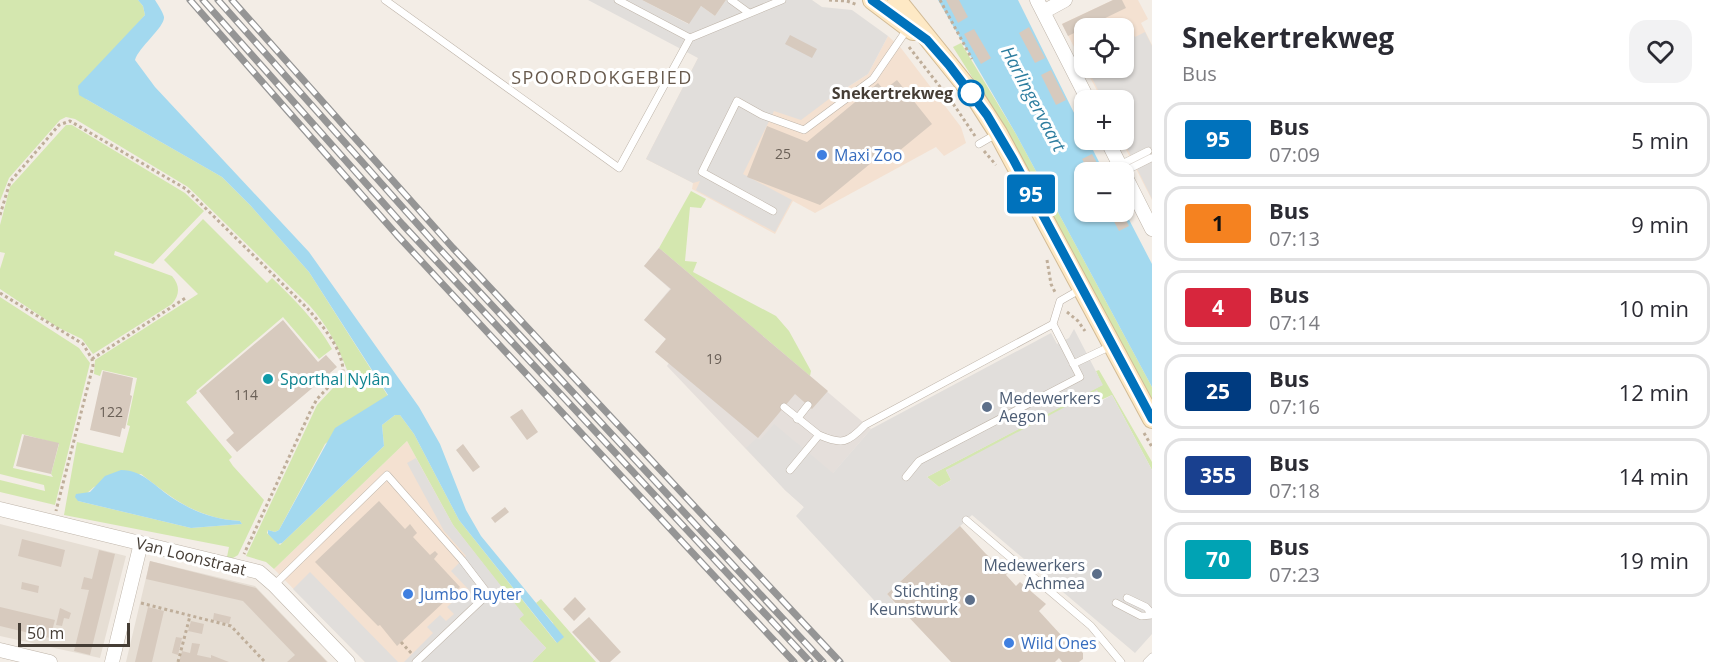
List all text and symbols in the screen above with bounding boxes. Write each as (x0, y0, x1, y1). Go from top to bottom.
map controls (1074, 18, 1134, 222)
button: locate (1074, 18, 1134, 78)
text: Snekertrekweg (1182, 18, 1394, 56)
button: heart (1629, 20, 1692, 83)
water label: Harlingervaart (996, 42, 1072, 156)
text: Bus (1182, 60, 1217, 87)
district label: SPOORDOKGEBIED (511, 65, 693, 89)
marker: Snekertrekweg (958, 80, 984, 106)
place label: Snekertrekweg (832, 82, 953, 104)
button: + (1074, 90, 1134, 150)
text: Bus (1269, 111, 1309, 141)
text: 95 (1206, 125, 1230, 153)
text: 5 min (1631, 125, 1689, 155)
text: 07:09 (1269, 141, 1320, 168)
house number: 25 (775, 144, 791, 163)
place label: Maxi Zoo (834, 144, 902, 166)
marker: Maxi Zoo (815, 148, 829, 162)
button: − (1074, 162, 1134, 222)
line badge: 95 (1004, 174, 1058, 214)
text: 95 (1019, 180, 1043, 208)
text: Bus (1269, 195, 1309, 225)
text: 1 (1212, 209, 1224, 237)
text: 9 min (1631, 209, 1689, 239)
text: 07:13 (1269, 225, 1320, 252)
text: Bus (1269, 279, 1309, 309)
text: 4 (1212, 293, 1224, 321)
text: 10 min (1619, 293, 1689, 323)
text: 07:14 (1269, 309, 1320, 336)
house number: 19 (706, 349, 722, 368)
text: Bus (1269, 363, 1309, 393)
place label: Sporthal Nylân (280, 368, 390, 390)
marker: Sporthal Nylân (261, 372, 275, 386)
text: 25 (1206, 377, 1230, 405)
text: 12 min (1619, 377, 1689, 407)
house number: 114 (234, 385, 258, 404)
place label: Medewerkers Aegon (999, 387, 1101, 427)
text: 07:16 (1269, 393, 1320, 420)
marker: Medewerkers Aegon (980, 400, 994, 414)
house number: 122 (99, 402, 123, 421)
text: Bus (1269, 447, 1309, 477)
text: 355 (1200, 461, 1236, 489)
text: 14 min (1619, 461, 1689, 491)
text: 07:18 (1269, 477, 1320, 504)
text: Bus (1269, 531, 1309, 561)
street label: Van Loonstraat (133, 532, 249, 580)
text: 70 (1206, 545, 1230, 573)
text: 19 min (1619, 545, 1689, 575)
place label: Medewerkers Achmea (983, 554, 1085, 594)
text: 07:23 (1269, 561, 1320, 588)
marker: Medewerkers Achmea (1090, 567, 1104, 581)
place label: Stichting Keunstwurk (869, 580, 959, 620)
place label: Jumbo Ruyter (418, 583, 522, 605)
marker: Jumbo Ruyter (401, 587, 415, 601)
marker: Stichting Keunstwurk (963, 593, 977, 607)
scale bar (18, 620, 130, 648)
text: 50 m (27, 622, 64, 644)
place label: Wild Ones (1021, 632, 1097, 654)
marker: Wild Ones (1002, 636, 1016, 650)

